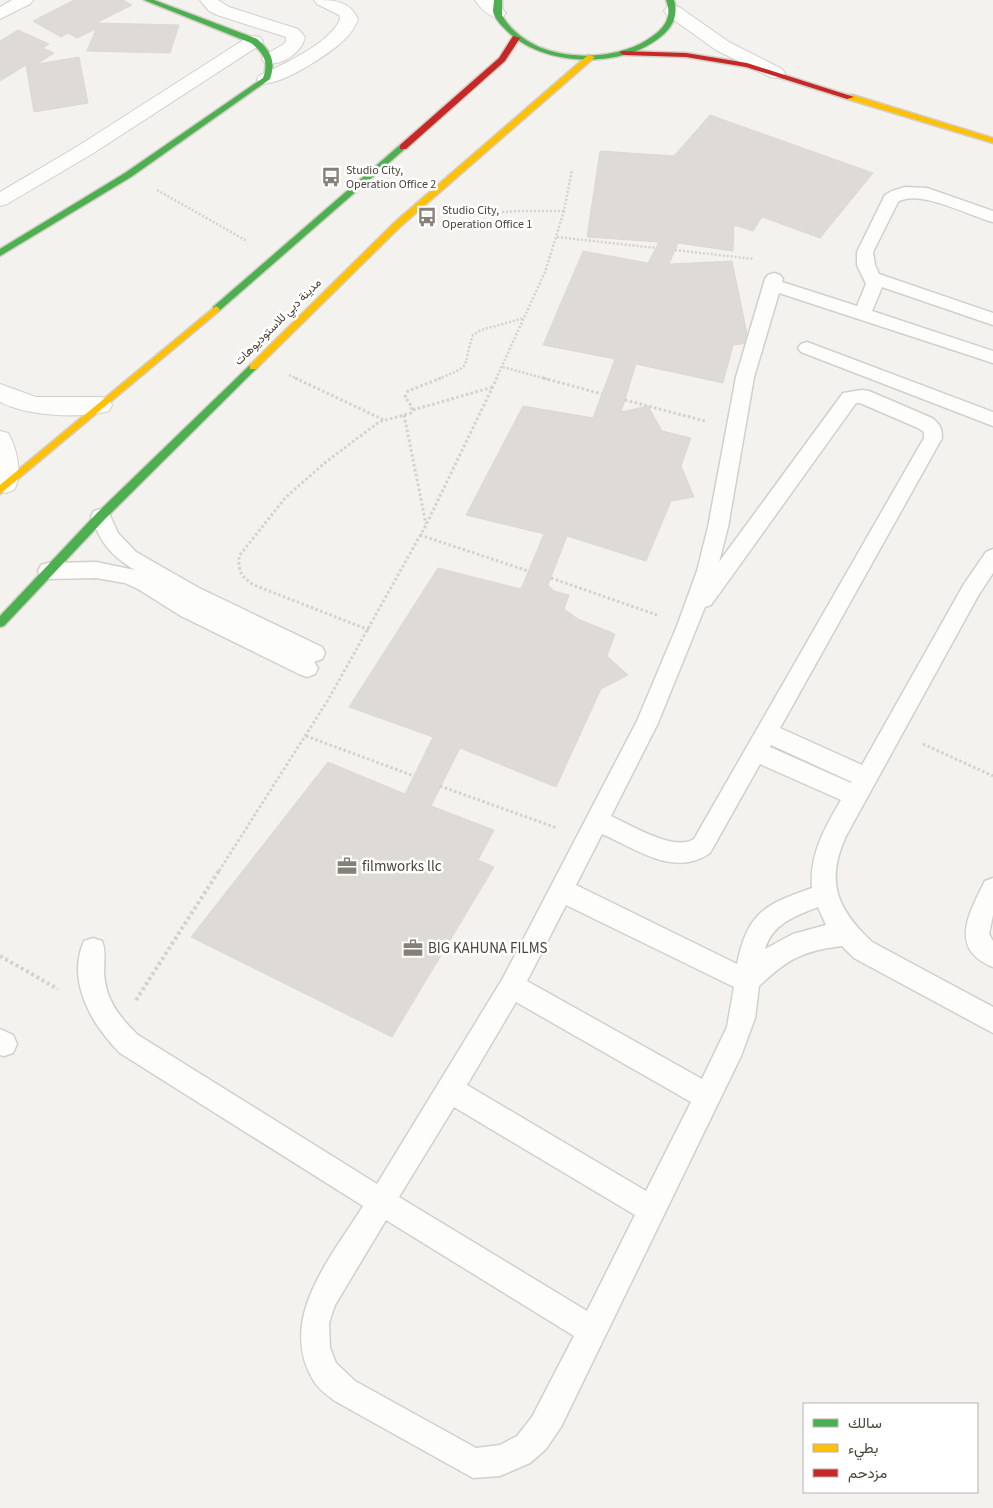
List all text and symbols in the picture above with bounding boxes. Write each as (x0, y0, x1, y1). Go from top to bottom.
place label: Studio City, Operation Office 2 (346, 162, 436, 193)
bus stop icon: Studio City, Operation Office 2 (320, 166, 342, 188)
place label: Studio City, Operation Office 1 (442, 202, 532, 233)
bus stop icon: Studio City, Operation Office 1 (416, 206, 438, 228)
street label: مدينة دبي للاستوديوهات (231, 275, 326, 370)
office icon: filmworks llc (336, 855, 358, 877)
place label: filmworks llc (362, 856, 442, 877)
office icon: BIG KAHUNA FILMS (402, 937, 424, 959)
place label: BIG KAHUNA FILMS (428, 938, 548, 959)
legend (803, 1403, 978, 1493)
text: سالك (848, 1413, 882, 1434)
text: بطيء (848, 1438, 878, 1461)
text: مزدحم (848, 1463, 887, 1484)

